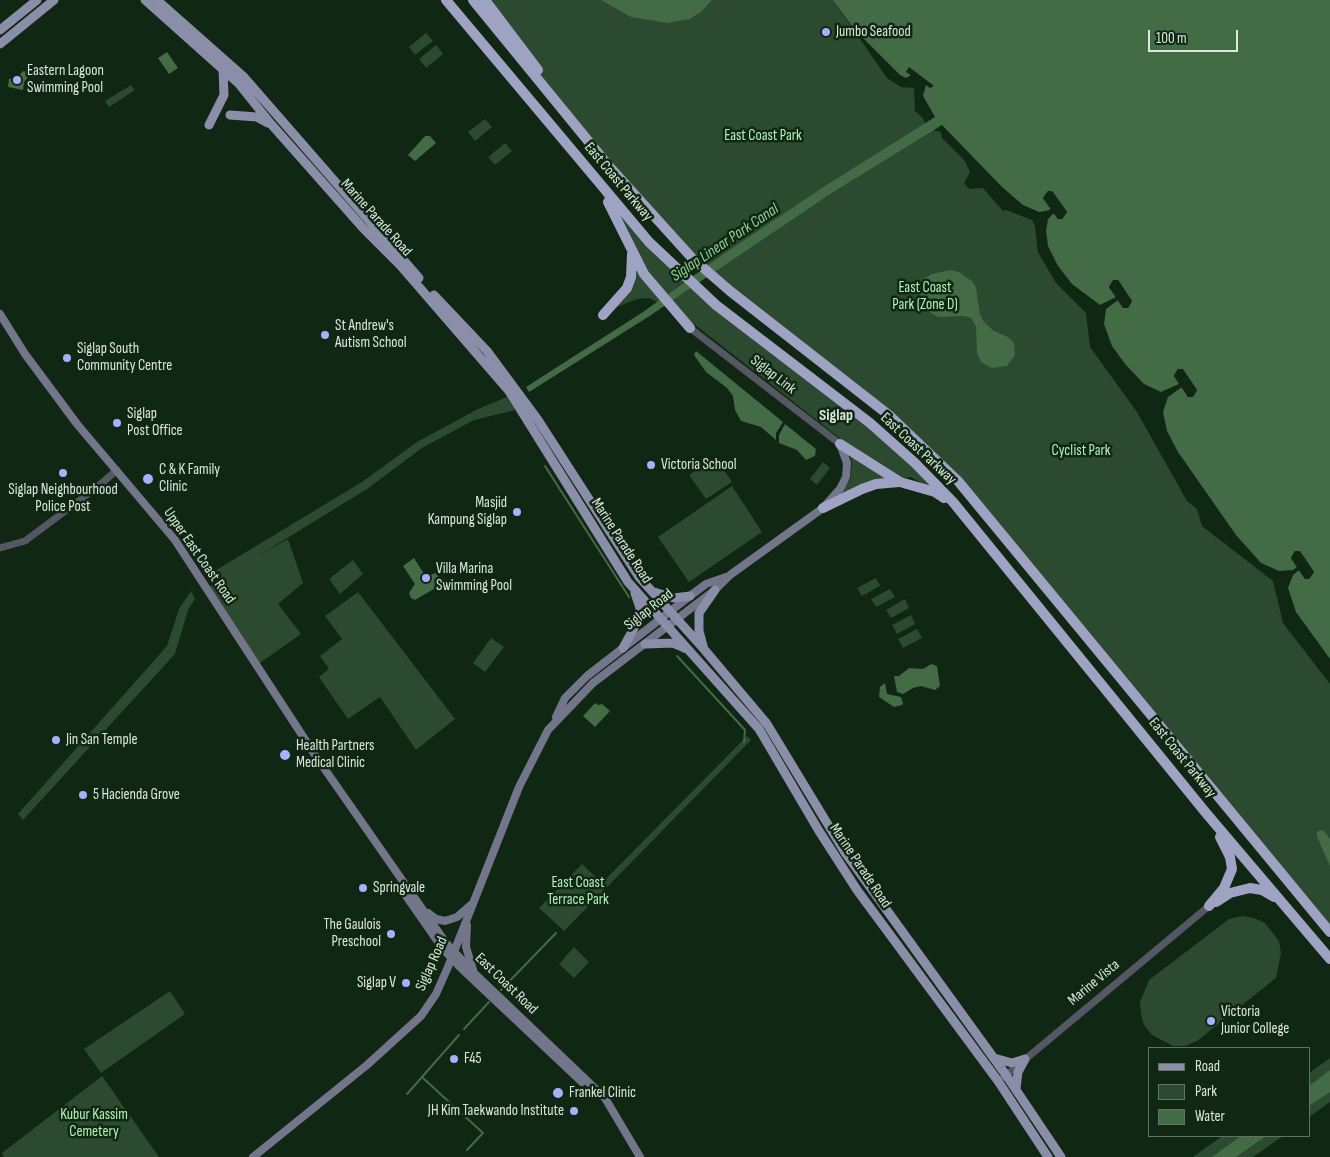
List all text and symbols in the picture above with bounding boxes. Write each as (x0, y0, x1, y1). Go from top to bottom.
scale bar (1150, 20, 1240, 52)
place label: Jumbo Seafood (836, 23, 911, 41)
marker: Jumbo Seafood (820, 26, 832, 38)
text: 100 m (1156, 29, 1187, 48)
place label: Eastern Lagoon Swimming Pool (27, 62, 104, 97)
marker: Eastern Lagoon Swimming Pool (11, 74, 23, 86)
park label: East Coast Park (724, 127, 802, 145)
street label: East Coast Parkway (580, 139, 656, 225)
street label: Marine Parade Road (337, 176, 415, 260)
water label: Siglap Linear Park Canal (667, 200, 783, 286)
park label: East Coast Park (Zone D) (892, 279, 958, 314)
place label: St Andrew's Autism School (335, 317, 407, 352)
marker: St Andrew's Autism School (319, 329, 331, 341)
place label: Siglap South Community Centre (77, 340, 172, 375)
marker: Siglap South Community Centre (61, 352, 73, 364)
street label: Siglap Link (747, 352, 799, 398)
place label: Siglap Post Office (127, 405, 183, 440)
district label: Siglap (819, 406, 853, 426)
street label: East Coast Parkway (876, 409, 960, 489)
marker: Siglap Post Office (111, 417, 123, 429)
park label: Cyclist Park (1051, 442, 1111, 460)
place label: Victoria School (661, 456, 736, 474)
marker: Victoria School (645, 459, 657, 471)
place label: C & K Family Clinic (159, 461, 220, 496)
marker: Siglap Neighbourhood Police Post (57, 467, 69, 479)
marker: C & K Family Clinic (141, 472, 155, 486)
place label: Siglap Neighbourhood Police Post (8, 481, 118, 516)
place label: Masjid Kampung Siglap (428, 494, 507, 529)
street label: Marine Parade Road (587, 495, 655, 587)
street label: Upper East Coast Road (159, 505, 239, 607)
marker: Masjid Kampung Siglap (511, 506, 523, 518)
place label: Villa Marina Swimming Pool (436, 560, 512, 595)
marker: Villa Marina Swimming Pool (420, 572, 432, 584)
street label: Siglap Road (621, 585, 677, 635)
street label: East Coast Parkway (1144, 715, 1220, 801)
place label: Jin San Temple (66, 731, 137, 749)
marker: Jin San Temple (50, 734, 62, 746)
place label: Health Partners Medical Clinic (296, 737, 374, 772)
marker: Health Partners Medical Clinic (278, 748, 292, 762)
place label: 5 Hacienda Grove (93, 786, 180, 804)
marker: 5 Hacienda Grove (77, 789, 89, 801)
street label: Marine Parade Road (825, 820, 895, 912)
park label: East Coast Terrace Park (547, 874, 609, 909)
place label: Springvale (373, 879, 425, 897)
marker: Springvale (357, 882, 369, 894)
place label: The Gaulois Preschool (324, 916, 381, 951)
marker: The Gaulois Preschool (385, 928, 397, 940)
street label: Siglap Road (412, 934, 452, 994)
street label: East Coast Road (471, 950, 541, 1018)
street label: Marine Vista (1065, 956, 1123, 1010)
place label: Siglap V (357, 974, 396, 992)
marker: Siglap V (400, 977, 412, 989)
place label: Victoria Junior College (1221, 1003, 1289, 1038)
marker: Victoria Junior College (1205, 1015, 1217, 1027)
legend (1148, 1047, 1310, 1137)
place label: F45 (464, 1050, 482, 1068)
marker: F45 (448, 1053, 460, 1065)
text: Road (1195, 1057, 1220, 1076)
text: Park (1195, 1082, 1217, 1101)
place label: Frankel Clinic (569, 1084, 636, 1102)
marker: Frankel Clinic (551, 1086, 565, 1100)
place label: JH Kim Taekwando Institute (428, 1102, 564, 1120)
marker: JH Kim Taekwando Institute (568, 1105, 580, 1117)
park label: Kubur Kassim Cemetery (60, 1106, 128, 1141)
text: Water (1195, 1107, 1225, 1126)

